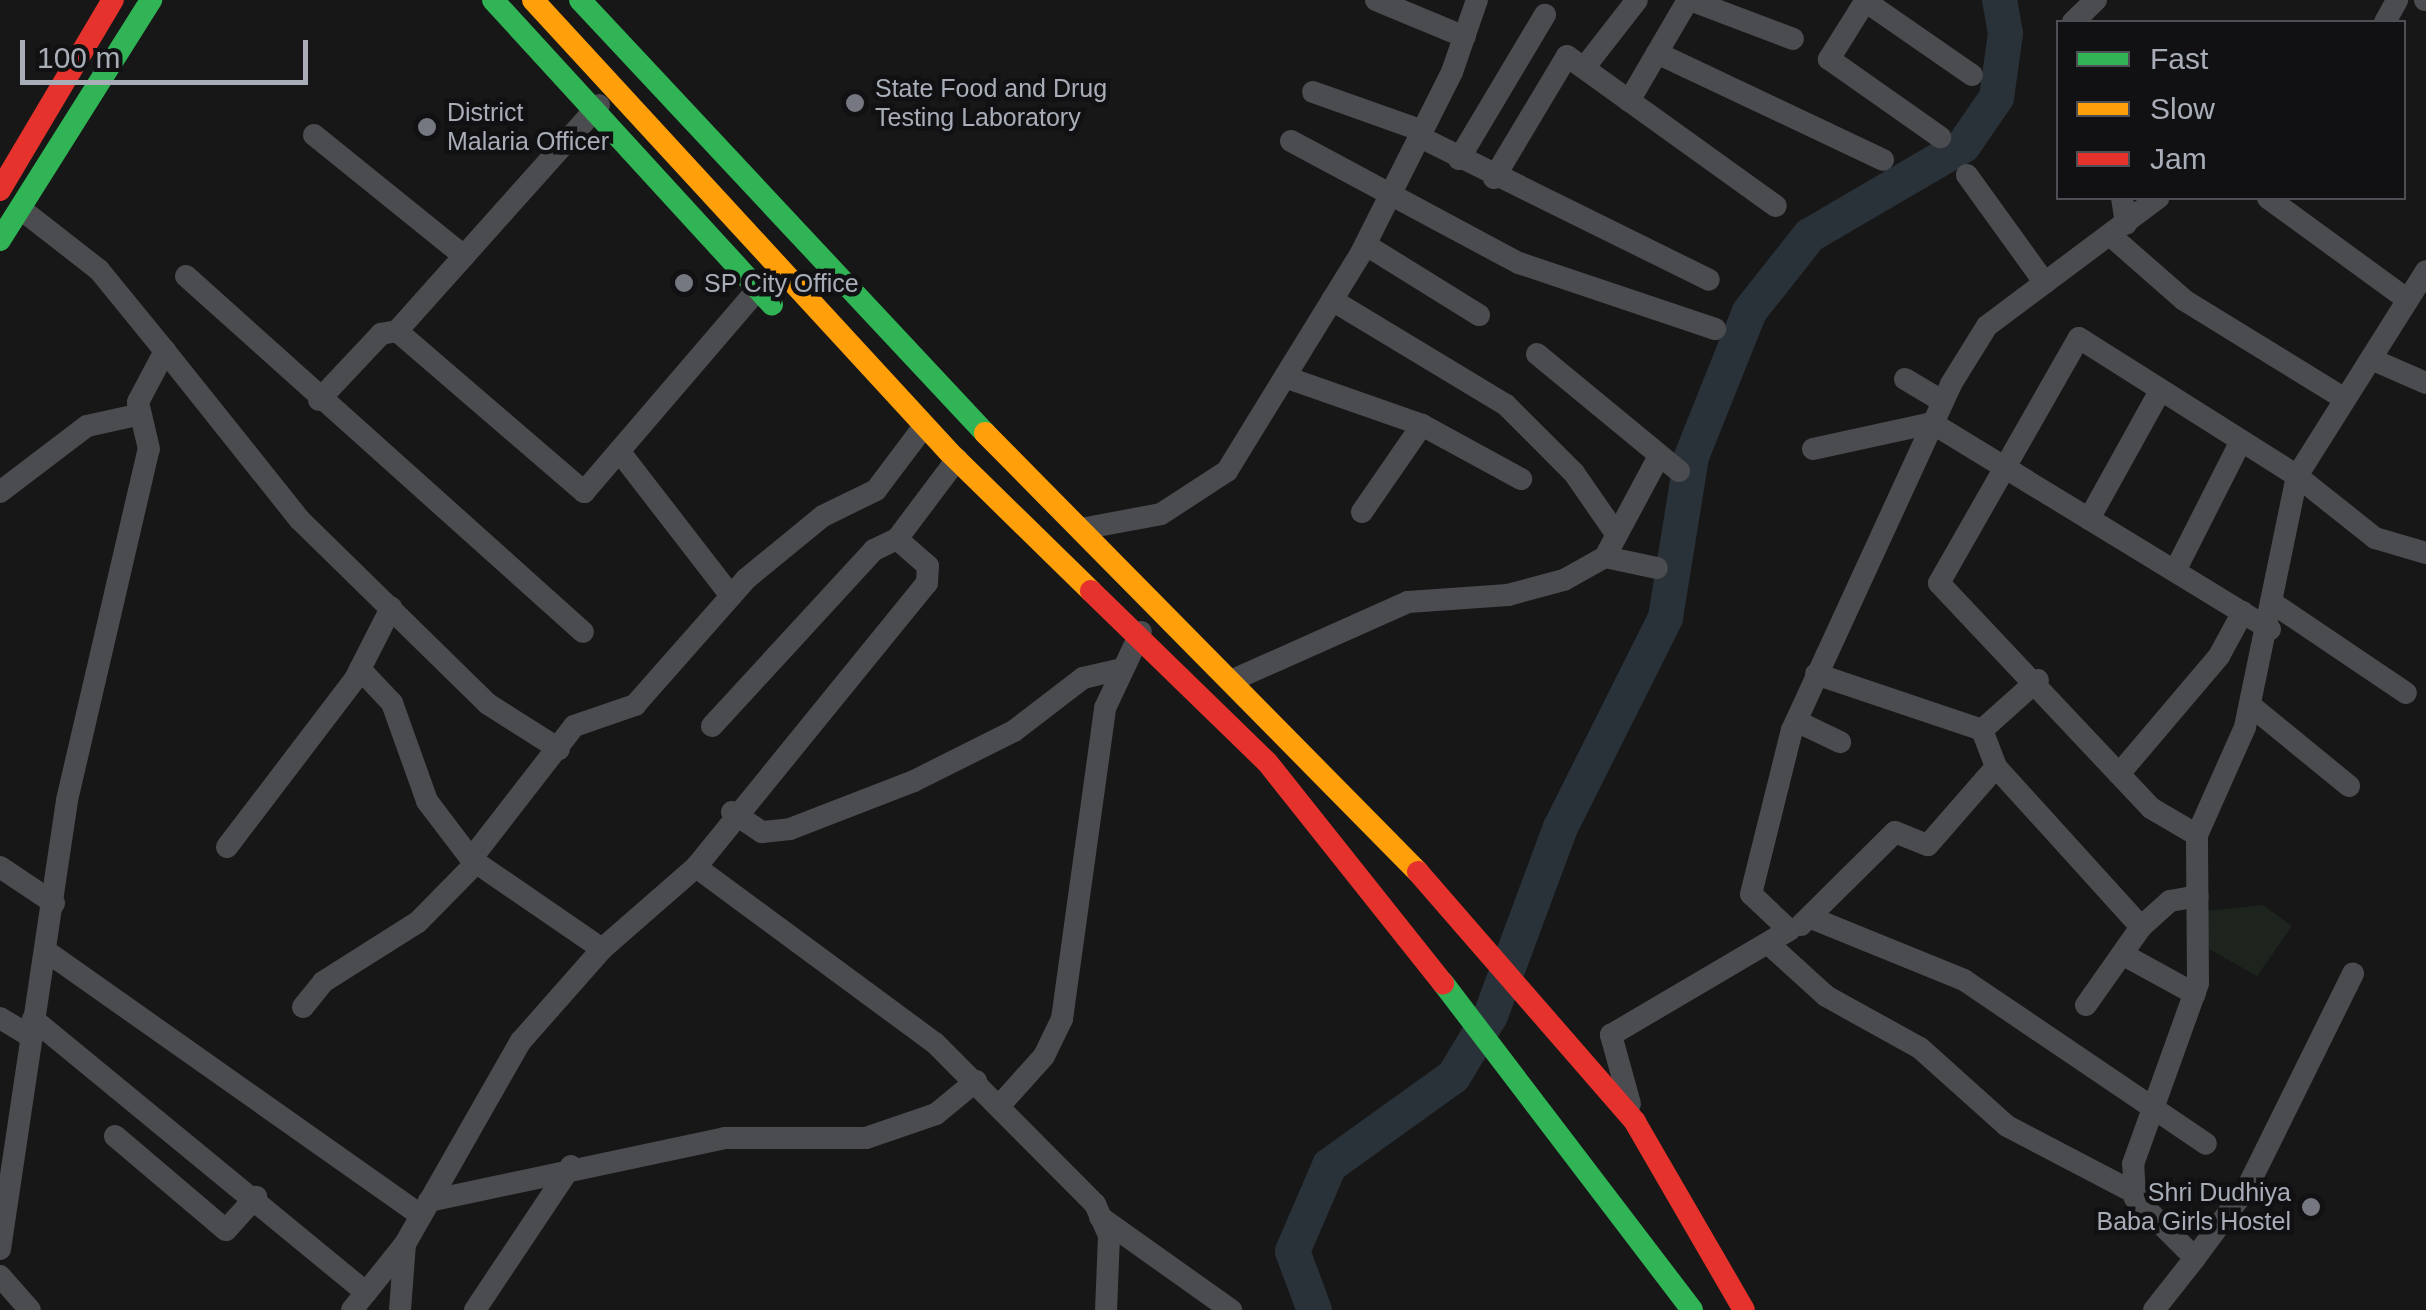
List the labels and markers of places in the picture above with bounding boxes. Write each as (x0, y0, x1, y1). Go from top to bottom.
place label: State Food and Drug Testing Laboratory (875, 74, 1107, 133)
marker: State Food and Drug Testing Laboratory (844, 92, 866, 114)
place label: District Malaria Officer (447, 98, 609, 157)
marker: District Malaria Officer (416, 116, 438, 138)
place label: SP City Office (704, 268, 859, 298)
marker: SP City Office (673, 272, 695, 294)
place label: Shri Dudhiya Baba Girls Hostel (2096, 1178, 2291, 1237)
marker: Shri Dudhiya Baba Girls Hostel (2300, 1196, 2322, 1218)

